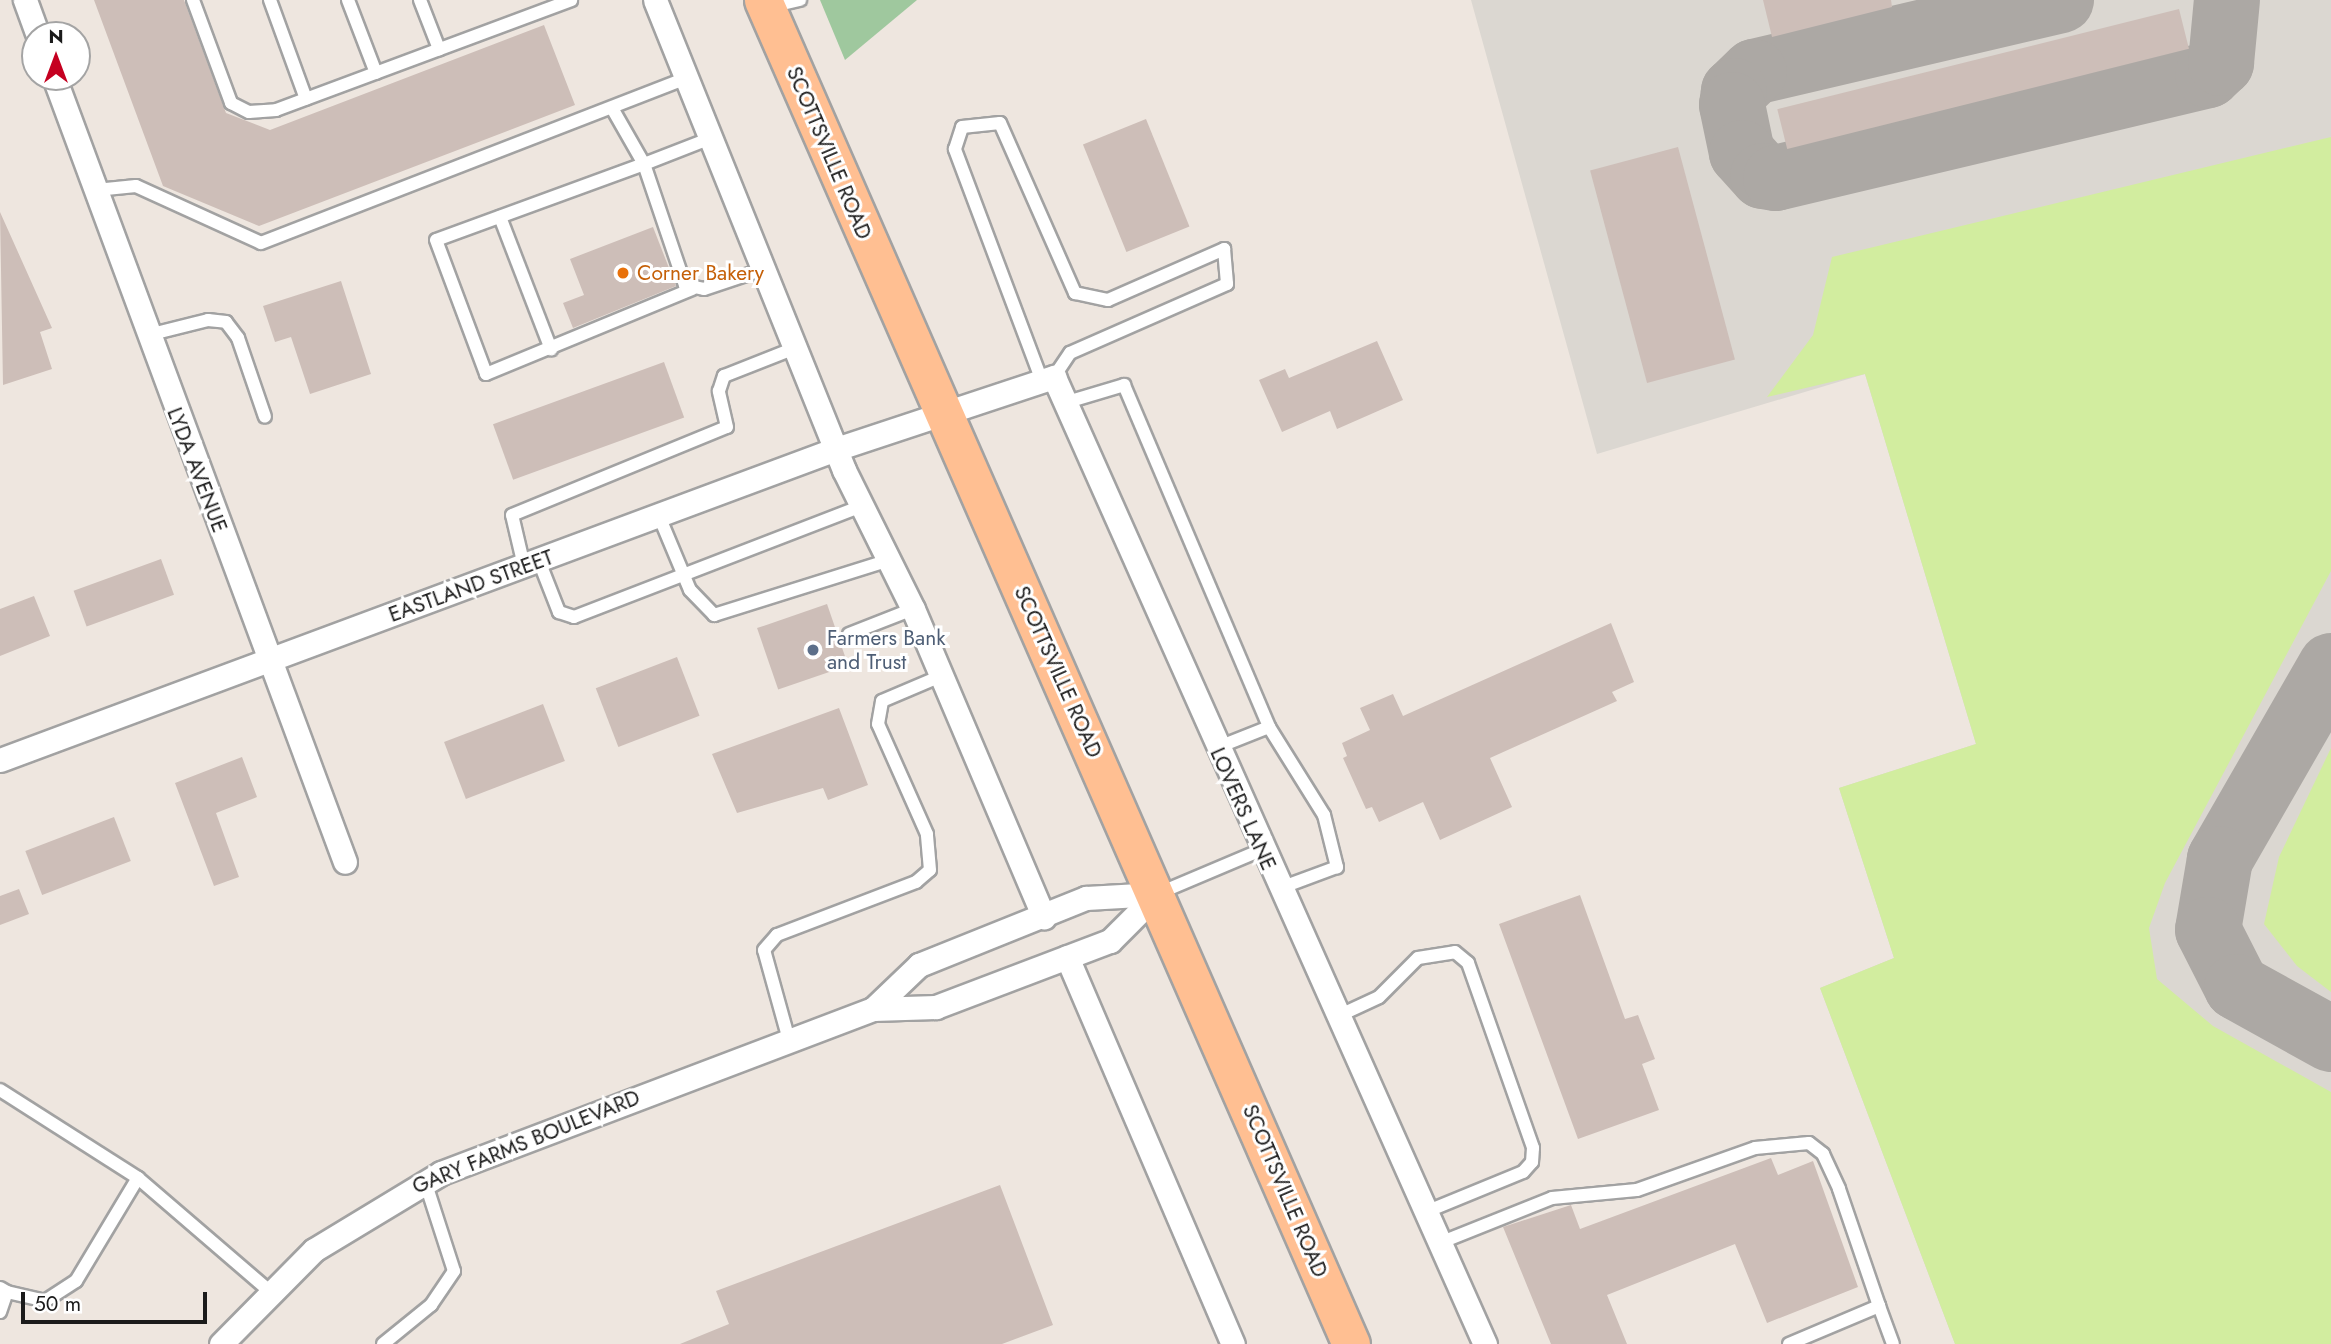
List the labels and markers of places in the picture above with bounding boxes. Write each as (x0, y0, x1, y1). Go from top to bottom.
place label: Corner Bakery (637, 260, 764, 286)
marker: Corner Bakery (615, 265, 631, 281)
place label: Farmers Bank and Trust (827, 625, 945, 675)
marker: Farmers Bank and Trust (805, 642, 821, 658)

